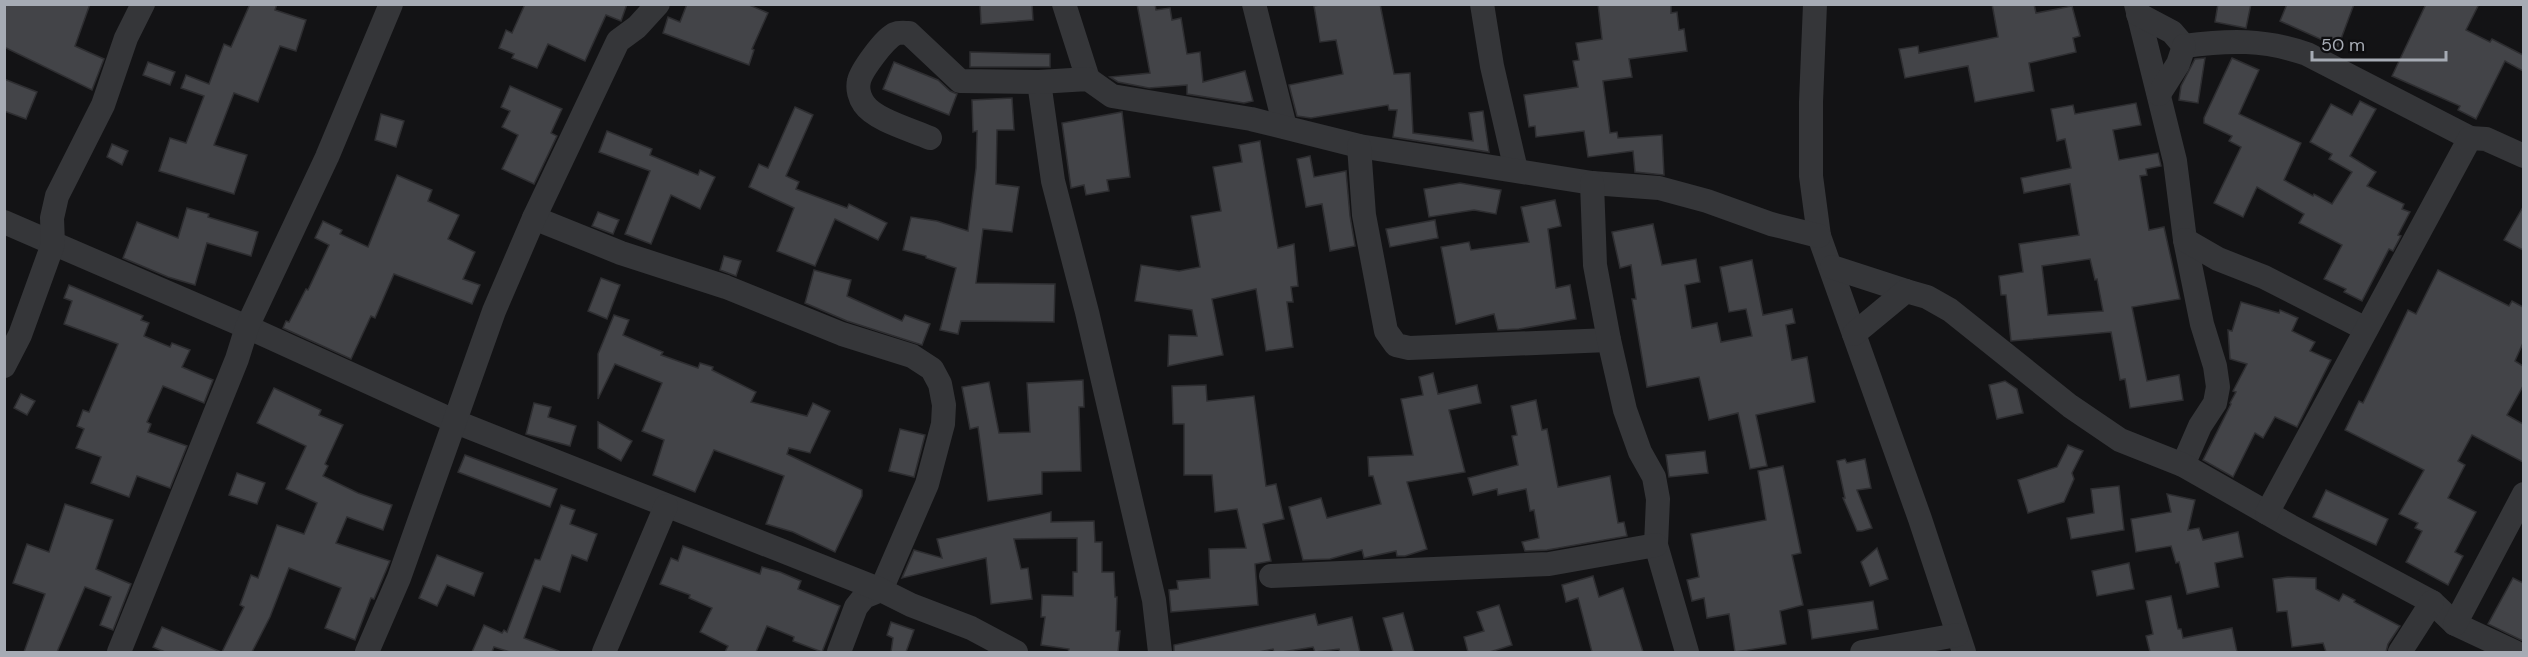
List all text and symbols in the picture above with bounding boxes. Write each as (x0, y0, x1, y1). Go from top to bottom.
scale bar (2312, 24, 2446, 62)
text: 50 m (2321, 33, 2365, 57)

